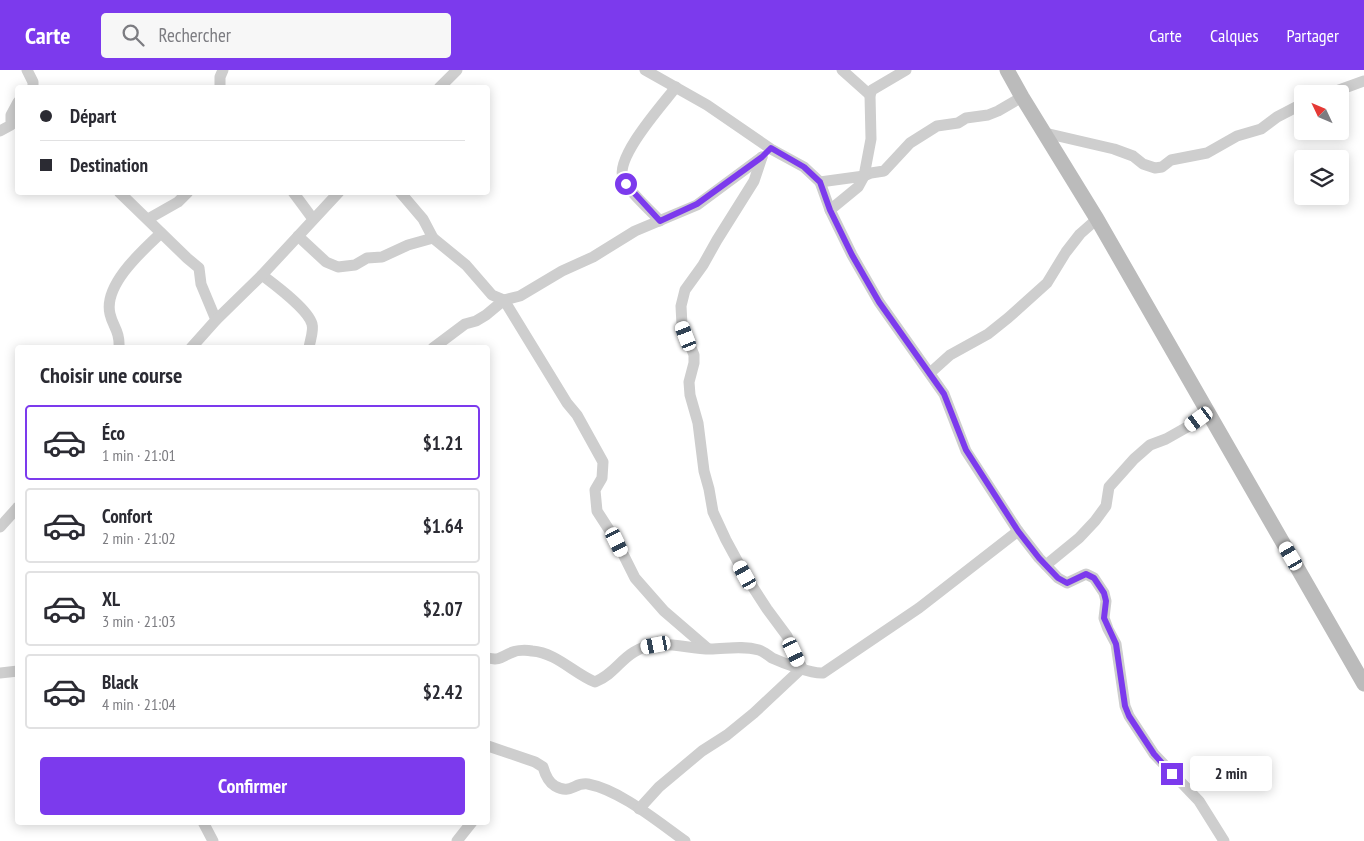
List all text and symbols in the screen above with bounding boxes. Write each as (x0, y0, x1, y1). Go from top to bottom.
search box (101, 13, 451, 58)
text: Carte (25, 20, 71, 51)
icon: search (119, 21, 147, 49)
text: Rechercher (159, 23, 231, 47)
text: Carte (1149, 24, 1182, 47)
text: Calques (1210, 24, 1259, 47)
text: Partager (1287, 24, 1339, 47)
north arrow (1294, 85, 1349, 140)
map controls (1294, 85, 1349, 205)
text: Départ (70, 104, 116, 128)
button: layers (1294, 150, 1349, 205)
text: Destination (70, 153, 148, 177)
route start (615, 173, 637, 195)
car (673, 319, 698, 353)
text: Choisir une course (40, 361, 182, 389)
car (1182, 404, 1215, 434)
icon: car (42, 420, 87, 465)
text: Éco (102, 421, 125, 445)
text: $1.21 (423, 431, 463, 455)
text: 1 min · 21:01 (102, 445, 176, 465)
icon: car (42, 503, 87, 548)
text: Confort (102, 504, 152, 528)
text: $1.64 (423, 514, 463, 538)
car (603, 525, 630, 559)
text: 2 min · 21:02 (102, 528, 176, 548)
car (1277, 539, 1304, 573)
car (731, 558, 758, 592)
icon: car (42, 586, 87, 631)
text: XL (102, 587, 120, 611)
text: $2.07 (423, 597, 463, 621)
text: 3 min · 21:03 (102, 611, 176, 631)
car (639, 635, 672, 655)
car (780, 635, 807, 669)
icon: car (42, 669, 87, 714)
text: Black (102, 670, 138, 694)
text: $2.42 (423, 680, 463, 704)
text: 4 min · 21:04 (102, 694, 176, 714)
callout: 2 min (1190, 756, 1272, 792)
button: Confirmer (40, 757, 465, 815)
route end (1161, 763, 1183, 785)
text: 2 min (1215, 763, 1247, 783)

